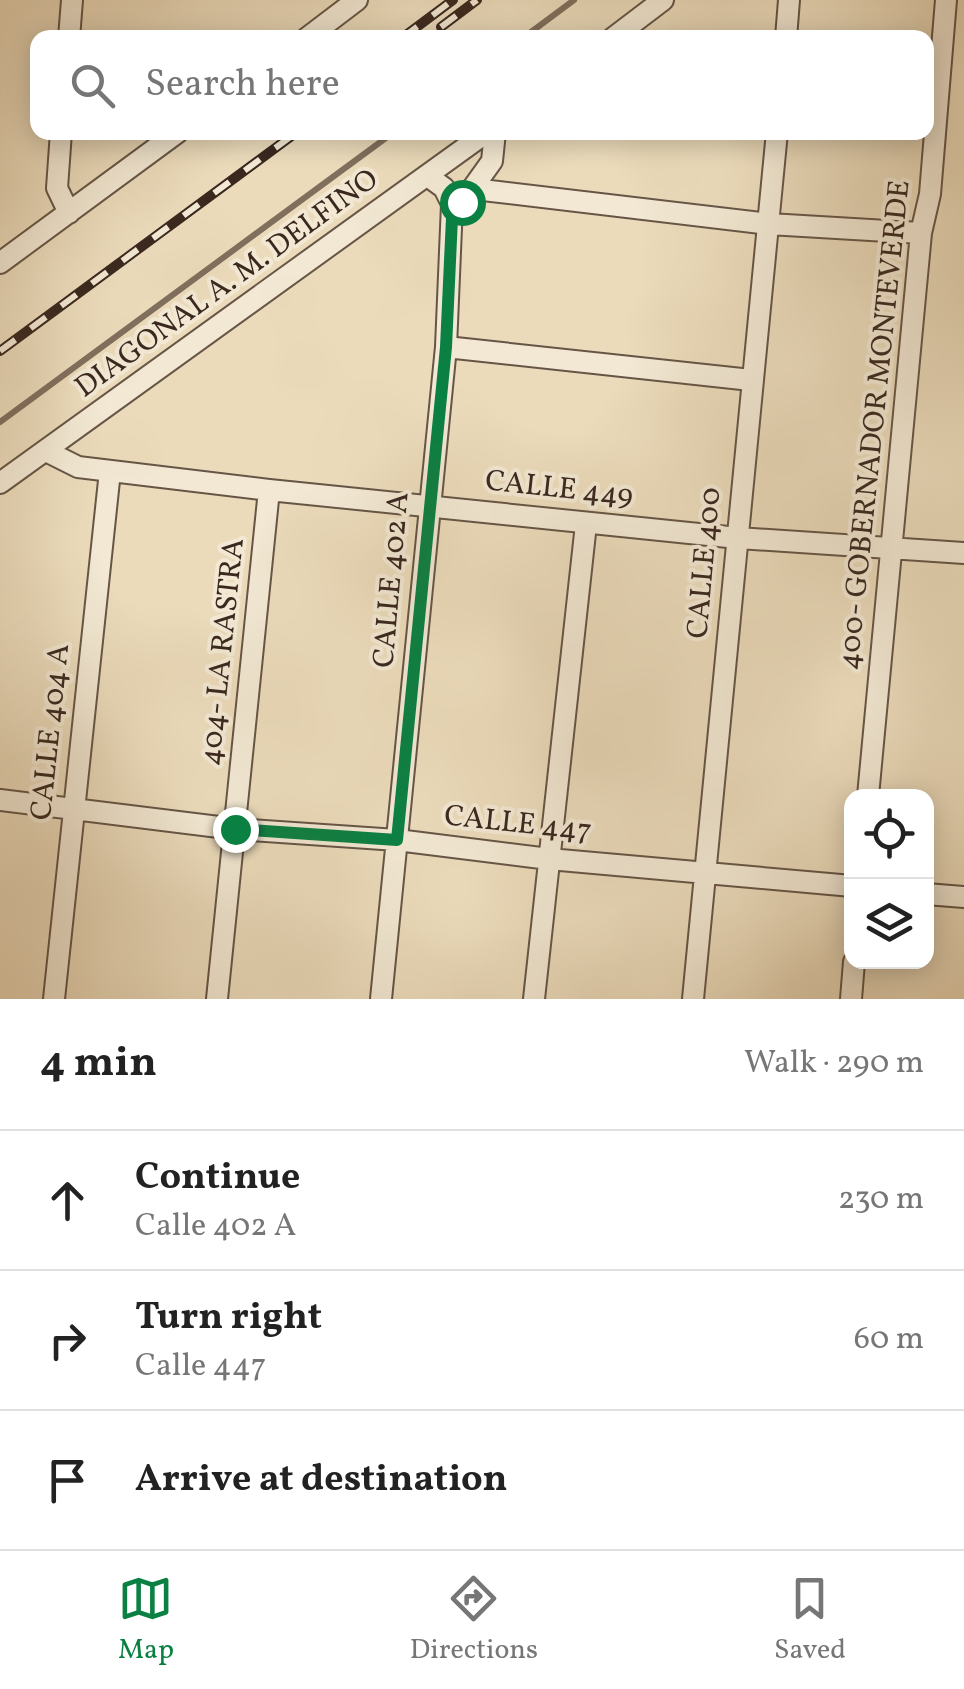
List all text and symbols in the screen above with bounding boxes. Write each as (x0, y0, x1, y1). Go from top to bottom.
search box (30, 30, 934, 140)
icon: search (65, 58, 120, 113)
text: Search here (145, 59, 340, 112)
street label: DIAGONAL A. M. DELFINO (67, 159, 387, 409)
street label: 400- GOBERNADOR MONTEVERDE (828, 178, 922, 672)
route start (440, 180, 486, 226)
street label: CALLE 449 (483, 460, 635, 518)
street label: CALLE 400 (677, 486, 733, 640)
street label: CALLE 402 A (363, 490, 421, 670)
street label: 404- LA RASTRA (190, 536, 256, 768)
street label: CALLE 404 A (21, 642, 81, 822)
map controls (844, 789, 934, 969)
button: locate (844, 789, 934, 879)
street label: CALLE 447 (442, 795, 594, 853)
route end (213, 807, 259, 853)
button: layers (844, 879, 934, 969)
text: 4 min (40, 1035, 157, 1094)
text: Walk · 290 m (744, 1042, 924, 1086)
text: Continue (135, 1152, 300, 1205)
icon: ahead (40, 1173, 95, 1228)
text: 230 m (838, 1178, 924, 1222)
text: Calle 402 A (135, 1205, 296, 1249)
text: Turn right (135, 1292, 322, 1345)
icon: right (40, 1313, 95, 1368)
text: 60 m (854, 1318, 924, 1362)
text: Calle 447 (135, 1345, 266, 1389)
icon: arrive (40, 1453, 95, 1508)
text: Arrive at destination (135, 1454, 508, 1507)
tab: Map (118, 1571, 174, 1670)
tab: Directions (410, 1571, 538, 1670)
tab: Saved (774, 1571, 846, 1670)

